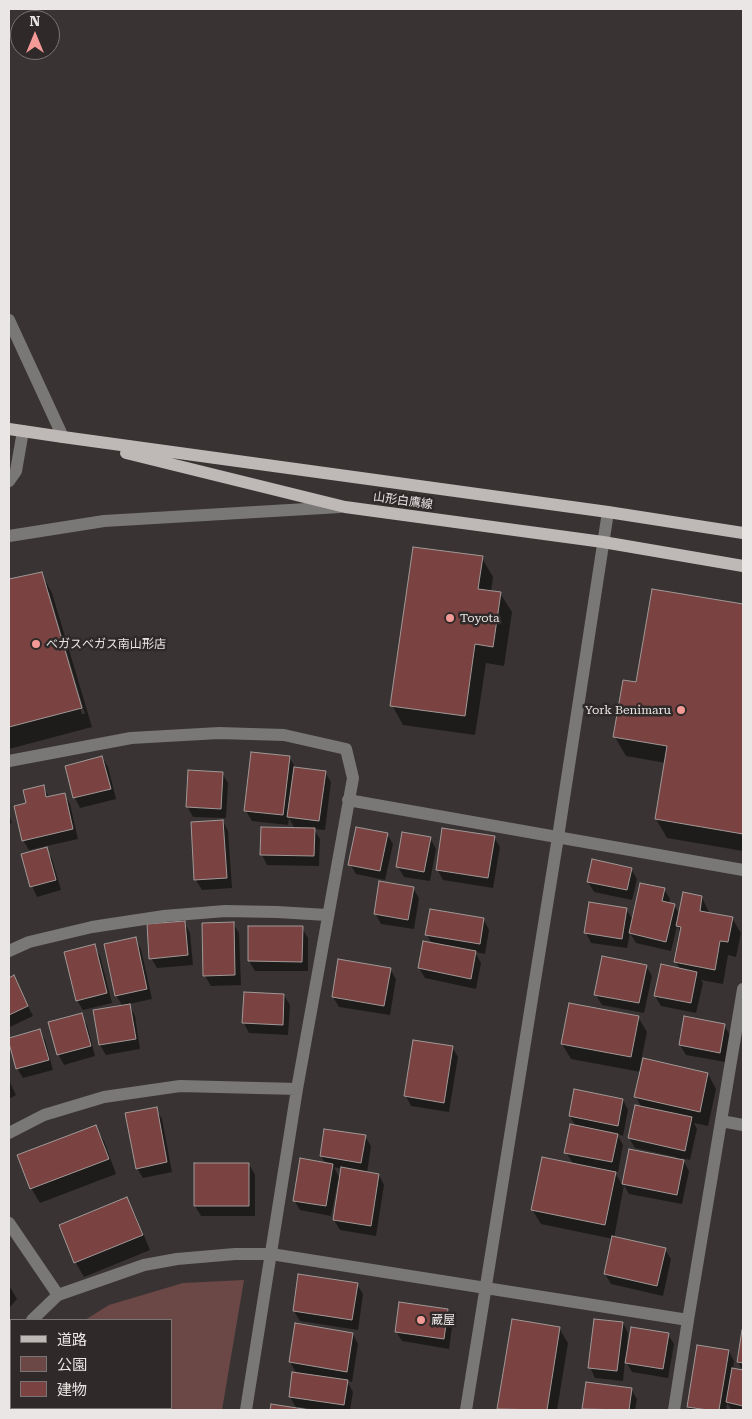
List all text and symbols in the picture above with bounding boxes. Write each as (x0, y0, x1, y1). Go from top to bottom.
north arrow (10, 10, 60, 60)
text: N (30, 13, 40, 29)
street label: 山形白鷹線 (372, 490, 434, 512)
place label: Toyota (460, 611, 500, 625)
marker: Toyota (444, 612, 456, 624)
place label: べガスべガス南山形店 (46, 637, 166, 651)
marker: べガスべガス南山形店 (30, 638, 42, 650)
place label: York Benimaru (585, 703, 671, 717)
marker: York Benimaru (675, 704, 687, 716)
place label: 蔵屋 (431, 1313, 455, 1327)
marker: 蔵屋 (415, 1314, 427, 1326)
legend (10, 1319, 172, 1409)
text: 道路 (57, 1331, 87, 1349)
text: 公園 (57, 1356, 87, 1374)
text: 建物 (57, 1381, 87, 1399)

